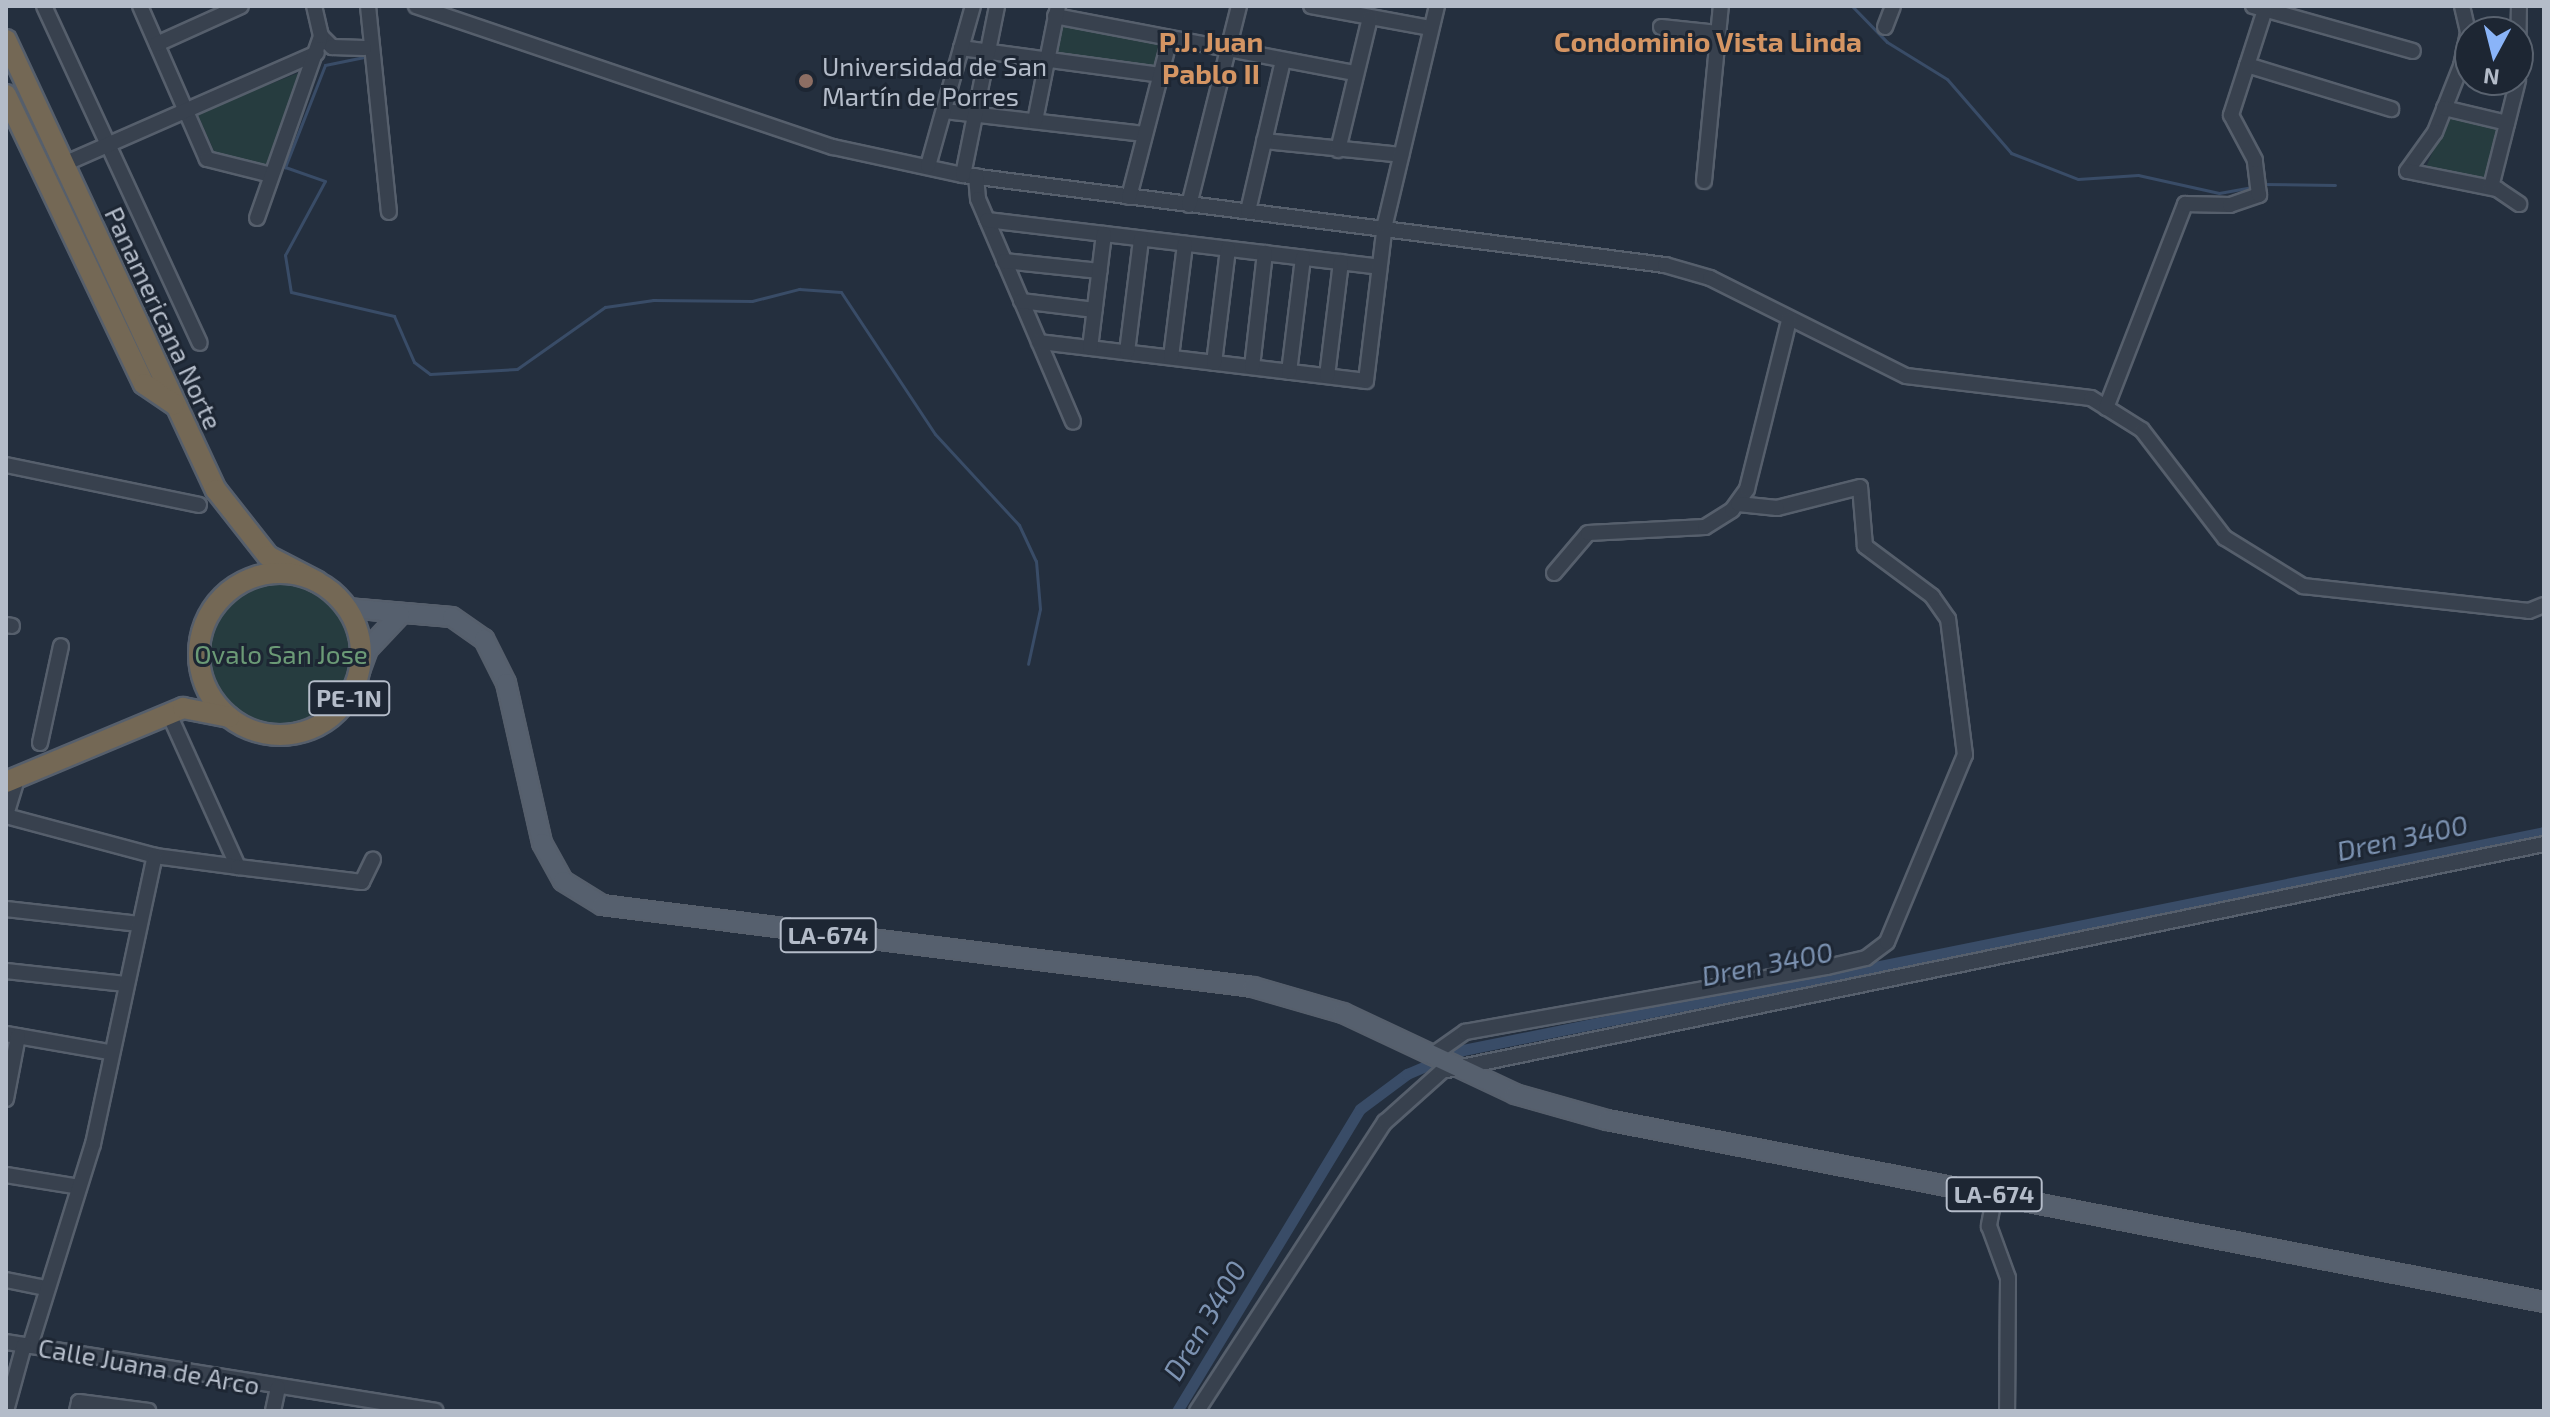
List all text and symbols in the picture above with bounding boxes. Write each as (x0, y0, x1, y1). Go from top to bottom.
north arrow (2454, 16, 2534, 96)
district label: P.J. Juan Pablo II (1158, 24, 1264, 90)
district label: Condominio Vista Linda (1554, 24, 1862, 58)
place label: Universidad de San Martín de Porres (822, 50, 1047, 112)
text: N (2482, 64, 2501, 92)
marker: Universidad de San Martín de Porres (797, 72, 815, 90)
street label: Panamericana Norte (99, 202, 229, 434)
park label: Ovalo San Jose (194, 638, 368, 670)
road number: PE-1N (307, 678, 391, 718)
water label: Dren 3400 (2333, 807, 2471, 867)
road number: LA-674 (778, 915, 878, 955)
water label: Dren 3400 (1699, 934, 1835, 992)
road number: LA-674 (1944, 1174, 2044, 1214)
water label: Dren 3400 (1155, 1254, 1253, 1386)
street label: Calle Juana de Arco (35, 1331, 263, 1401)

